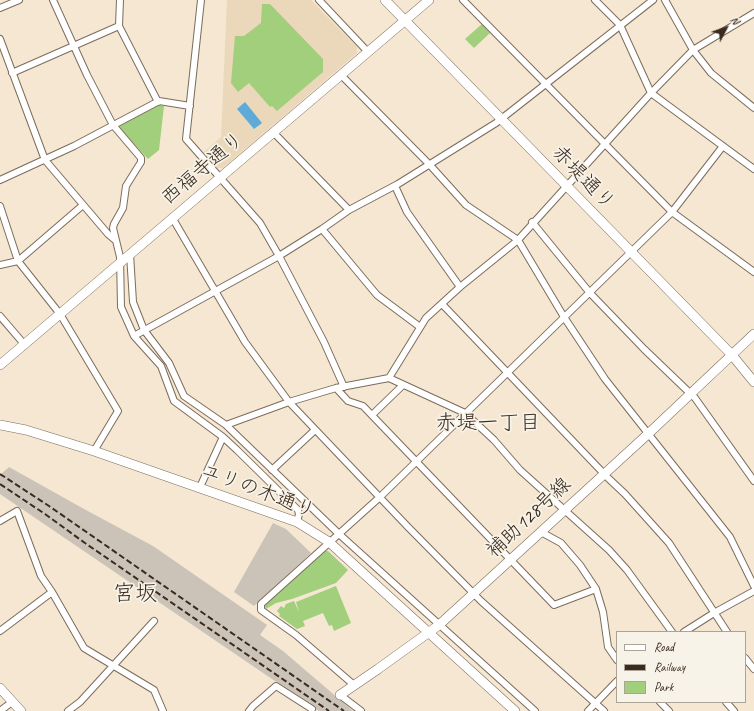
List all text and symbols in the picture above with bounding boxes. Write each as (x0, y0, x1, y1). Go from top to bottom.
north arrow (706, 8, 746, 48)
text: N (728, 13, 743, 27)
street label: 西福寺通り (157, 128, 249, 210)
street label: 赤堤通り (547, 141, 619, 215)
district label: 赤堤一丁目 (436, 410, 540, 436)
street label: ユリの木通り (198, 458, 318, 524)
street label: 補助128号線 (482, 473, 576, 563)
district label: 宮坂 (113, 581, 157, 607)
legend (616, 631, 746, 703)
text: Road (654, 639, 674, 655)
text: Railway (654, 659, 685, 675)
text: Park (654, 679, 673, 695)

